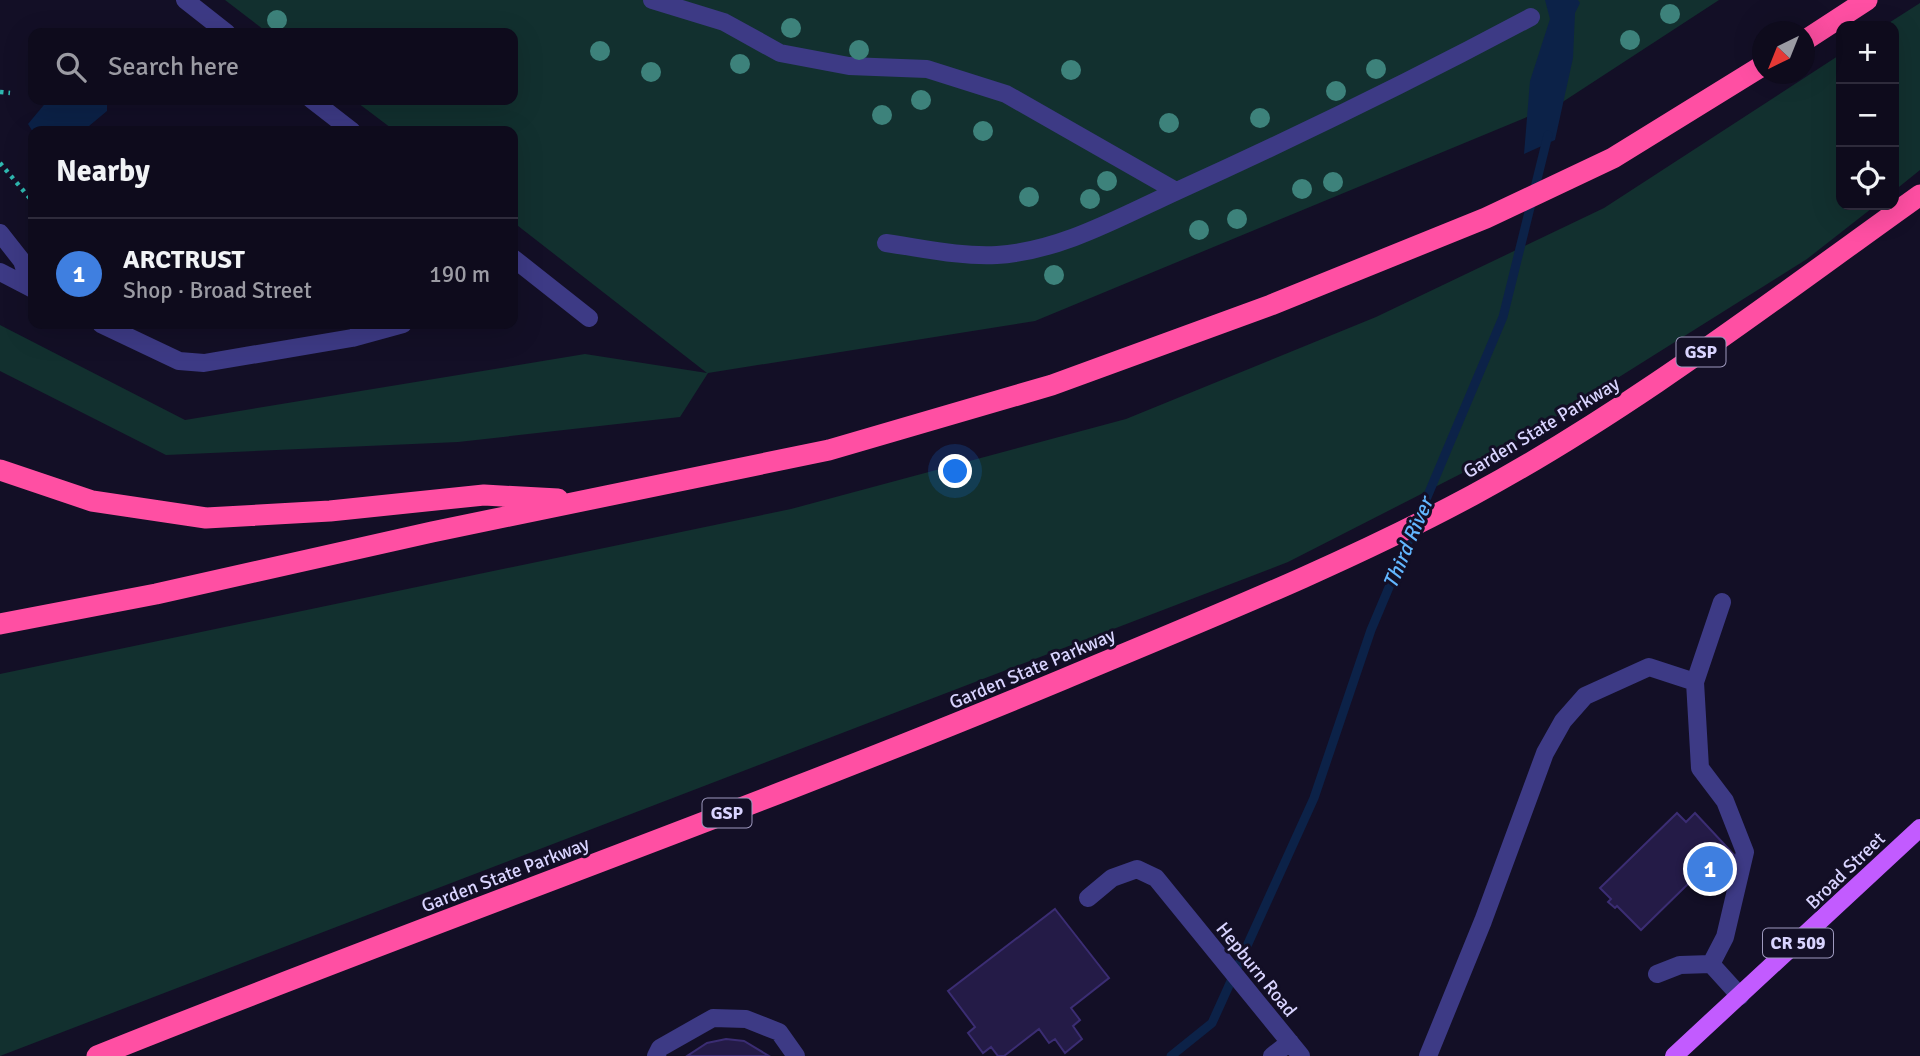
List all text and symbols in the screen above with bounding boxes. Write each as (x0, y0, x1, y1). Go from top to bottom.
north arrow (1752, 21, 1815, 84)
map controls (1836, 21, 1899, 210)
button: + (1836, 21, 1899, 84)
search box (28, 28, 518, 105)
icon: search (52, 48, 90, 86)
text: Search here (108, 51, 239, 83)
button: − (1836, 84, 1899, 147)
button: locate (1836, 147, 1899, 210)
text: Nearby (56, 153, 150, 190)
text: ARCTRUST (123, 244, 245, 276)
text: 1 (73, 260, 85, 289)
text: 190 m (429, 260, 490, 289)
text: Shop · Broad Street (123, 276, 312, 305)
road number: GSP (1676, 338, 1726, 366)
street label: Garden State Parkway (1459, 372, 1624, 484)
your location (938, 454, 972, 488)
water label: Third River (1377, 491, 1440, 592)
street label: Garden State Parkway (946, 623, 1119, 715)
road number: GSP (702, 798, 752, 828)
street label: Broad Street (1801, 827, 1891, 914)
street label: Garden State Parkway (418, 832, 593, 918)
pin: 1 (1687, 843, 1733, 895)
street label: Hepburn Road (1211, 917, 1302, 1022)
road number: CR 509 (1763, 928, 1833, 958)

